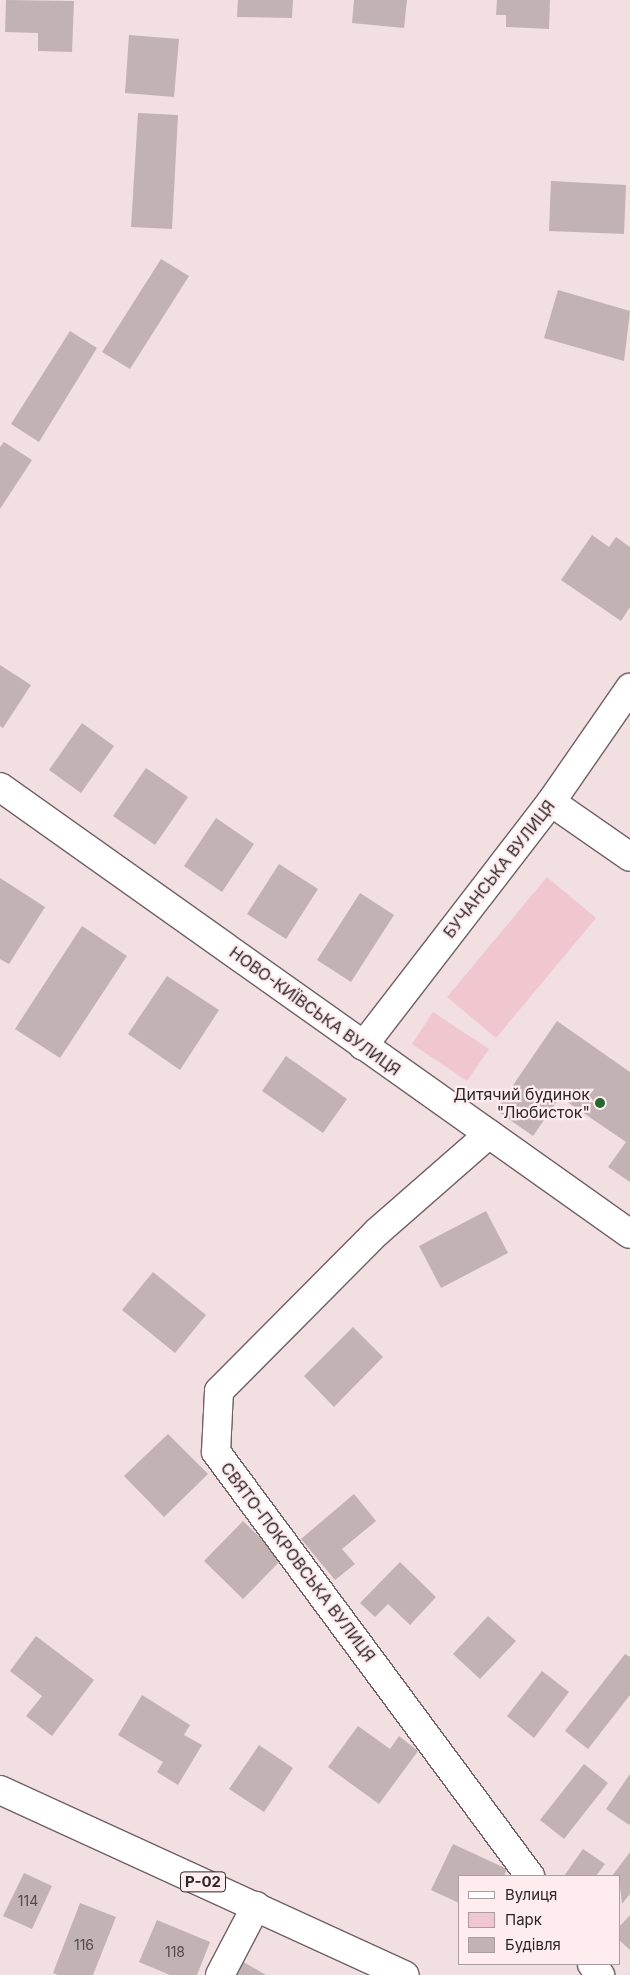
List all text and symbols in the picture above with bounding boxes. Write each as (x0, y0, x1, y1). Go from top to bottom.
street label: БУЧАНСЬКА ВУЛИЦЯ (439, 796, 559, 942)
street label: НОВО-КИЇВСЬКА ВУЛИЦЯ (226, 943, 404, 1079)
place label: Дитячий будинок "Любисток" (453, 1084, 590, 1122)
marker: Дитячий будинок "Любисток" (594, 1097, 606, 1109)
street label: СВЯТО-ПОКРОВСЬКА ВУЛИЦЯ (217, 1459, 379, 1665)
road number: Р-02 (179, 1870, 227, 1894)
legend (458, 1875, 620, 1965)
text: Вулиця (505, 1885, 557, 1904)
house number: 114 (18, 1893, 38, 1909)
text: Парк (505, 1910, 542, 1929)
text: Будівля (505, 1935, 561, 1954)
house number: 116 (74, 1937, 94, 1953)
house number: 118 (165, 1944, 185, 1960)

